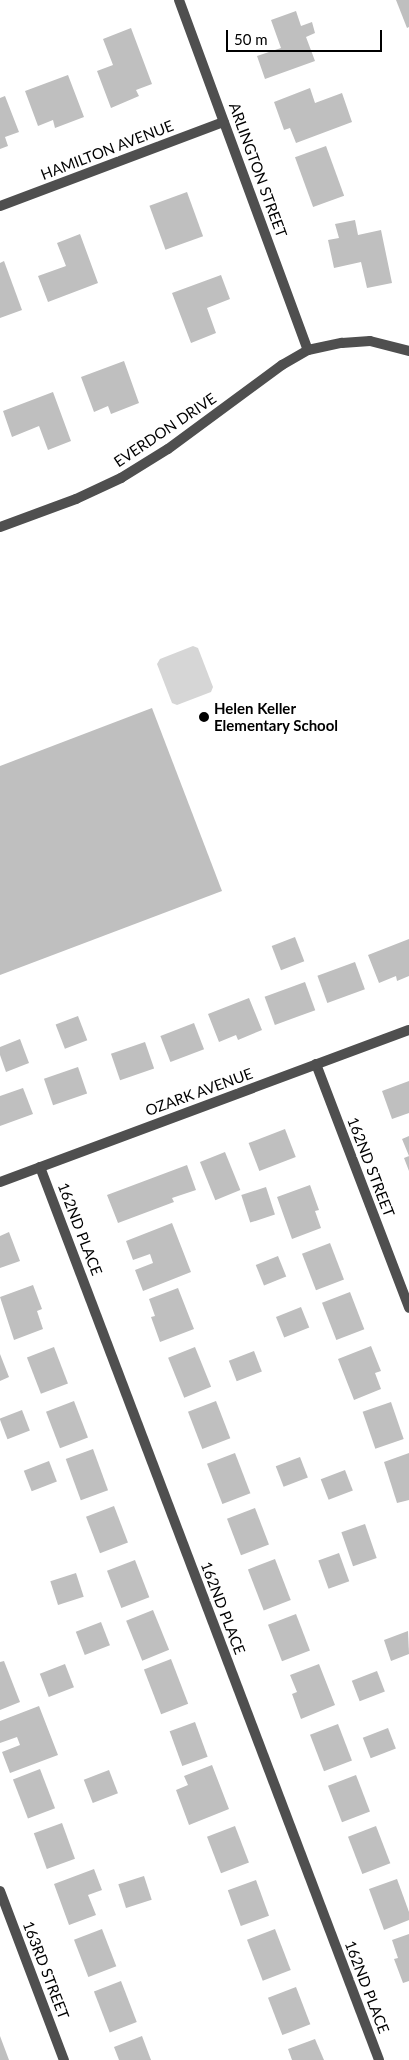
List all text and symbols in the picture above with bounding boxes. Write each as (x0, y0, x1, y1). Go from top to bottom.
scale bar (229, 20, 385, 52)
text: 50 m (234, 30, 268, 48)
street label: ARLINGTON STREET (225, 100, 291, 240)
street label: HAMILTON AVENUE (38, 116, 176, 184)
street label: EVERDON DRIVE (110, 389, 220, 471)
place label: Helen Keller Elementary School (214, 699, 338, 734)
marker: Helen Keller Elementary School (198, 711, 210, 723)
street label: OZARK AVENUE (143, 1064, 255, 1120)
street label: 162ND STREET (344, 1115, 398, 1219)
street label: 162ND PLACE (54, 1180, 106, 1278)
street label: 162ND PLACE (197, 1559, 249, 1657)
street label: 163RD STREET (19, 1919, 73, 2021)
street label: 162ND PLACE (341, 1938, 393, 2036)

